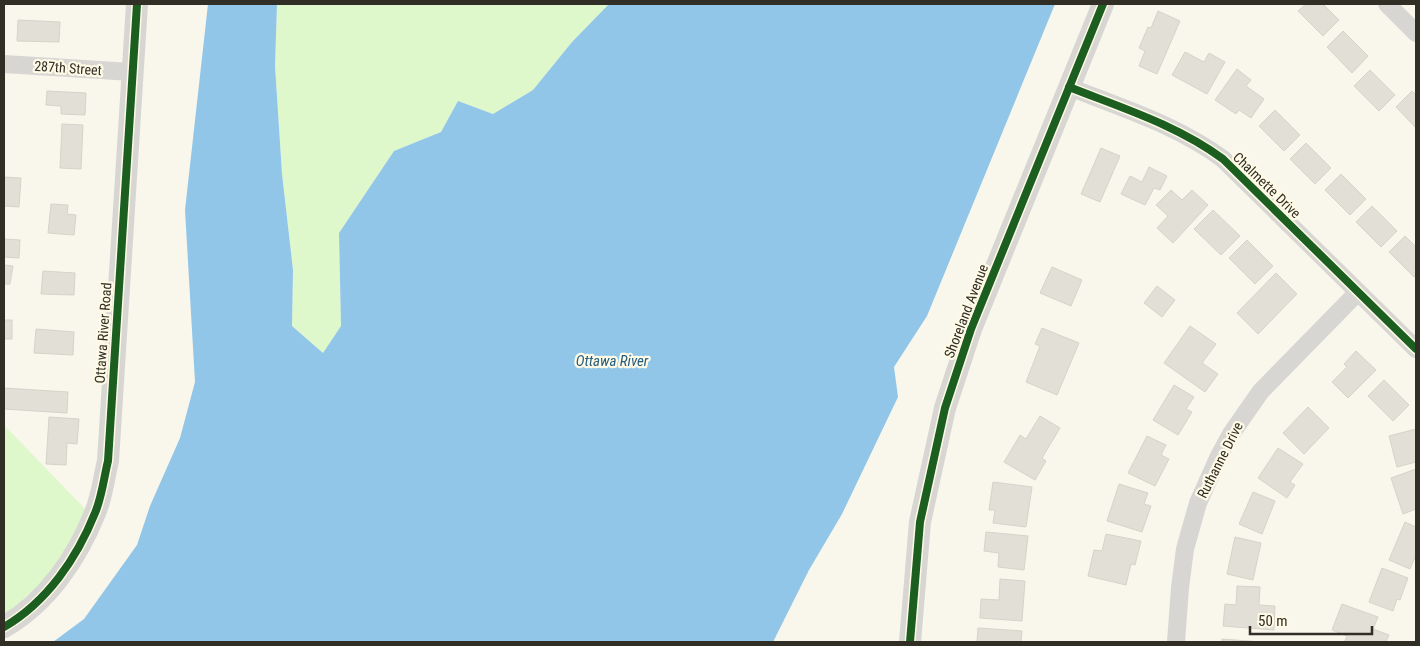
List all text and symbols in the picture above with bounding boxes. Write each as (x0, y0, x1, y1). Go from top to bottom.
street label: 287th Street (34, 58, 102, 78)
street label: Chalmette Drive (1230, 149, 1304, 222)
street label: Shoreland Avenue (941, 262, 991, 360)
street label: Ottawa River Road (91, 282, 115, 384)
water label: Ottawa River (576, 352, 649, 370)
street label: Ruthanne Drive (1194, 419, 1246, 501)
scale bar (1250, 604, 1372, 636)
text: 50 m (1258, 612, 1288, 630)

